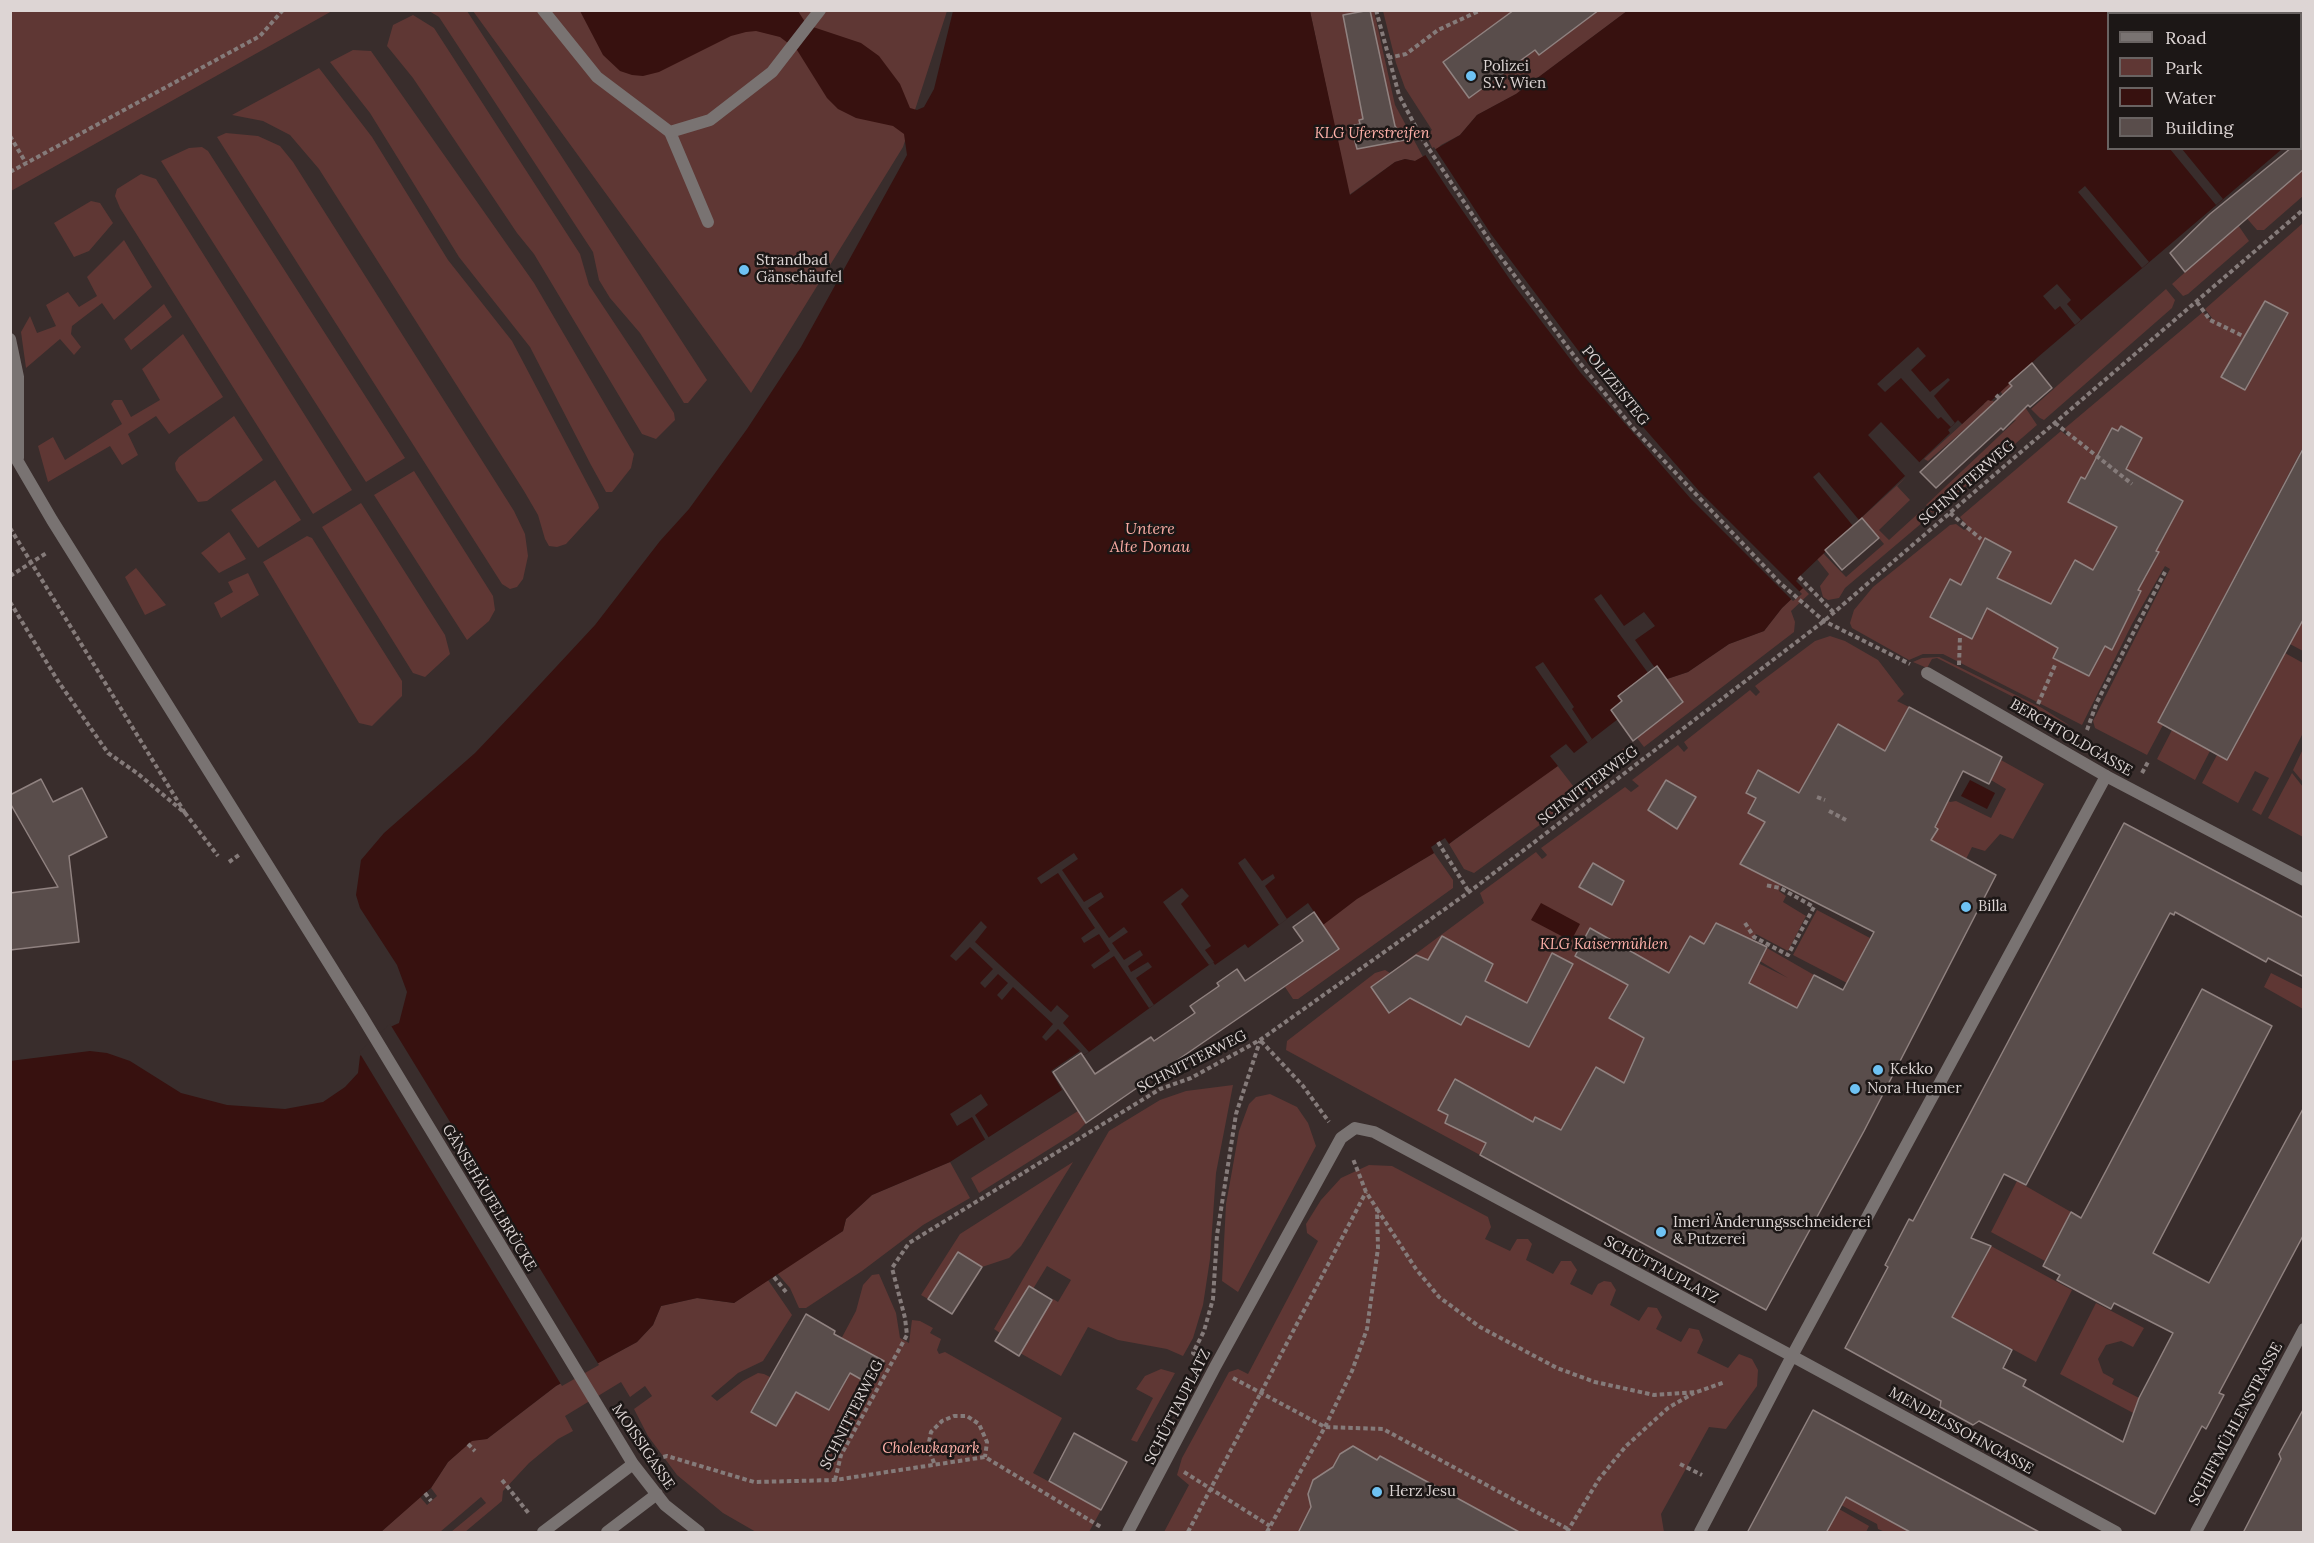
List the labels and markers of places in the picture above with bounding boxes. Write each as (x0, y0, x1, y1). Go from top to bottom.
place label: Polizei S.V. Wien (1483, 58, 1546, 93)
marker: Polizei S.V. Wien (1464, 69, 1478, 83)
place label: Strandbad Gänsehäufel (756, 252, 842, 287)
marker: Strandbad Gänsehäufel (737, 263, 751, 277)
place label: Billa (1978, 898, 2007, 916)
marker: Billa (1959, 900, 1973, 914)
place label: Kekko (1890, 1061, 1933, 1079)
marker: Kekko (1871, 1063, 1885, 1077)
place label: Nora Huemer (1867, 1080, 1962, 1098)
marker: Nora Huemer (1848, 1082, 1862, 1096)
place label: Imeri Änderungsschneiderei & Putzerei (1673, 1214, 1871, 1249)
marker: Imeri Änderungsschneiderei & Putzerei (1654, 1225, 1668, 1239)
place label: Herz Jesu (1389, 1483, 1456, 1501)
marker: Herz Jesu (1370, 1485, 1384, 1499)

